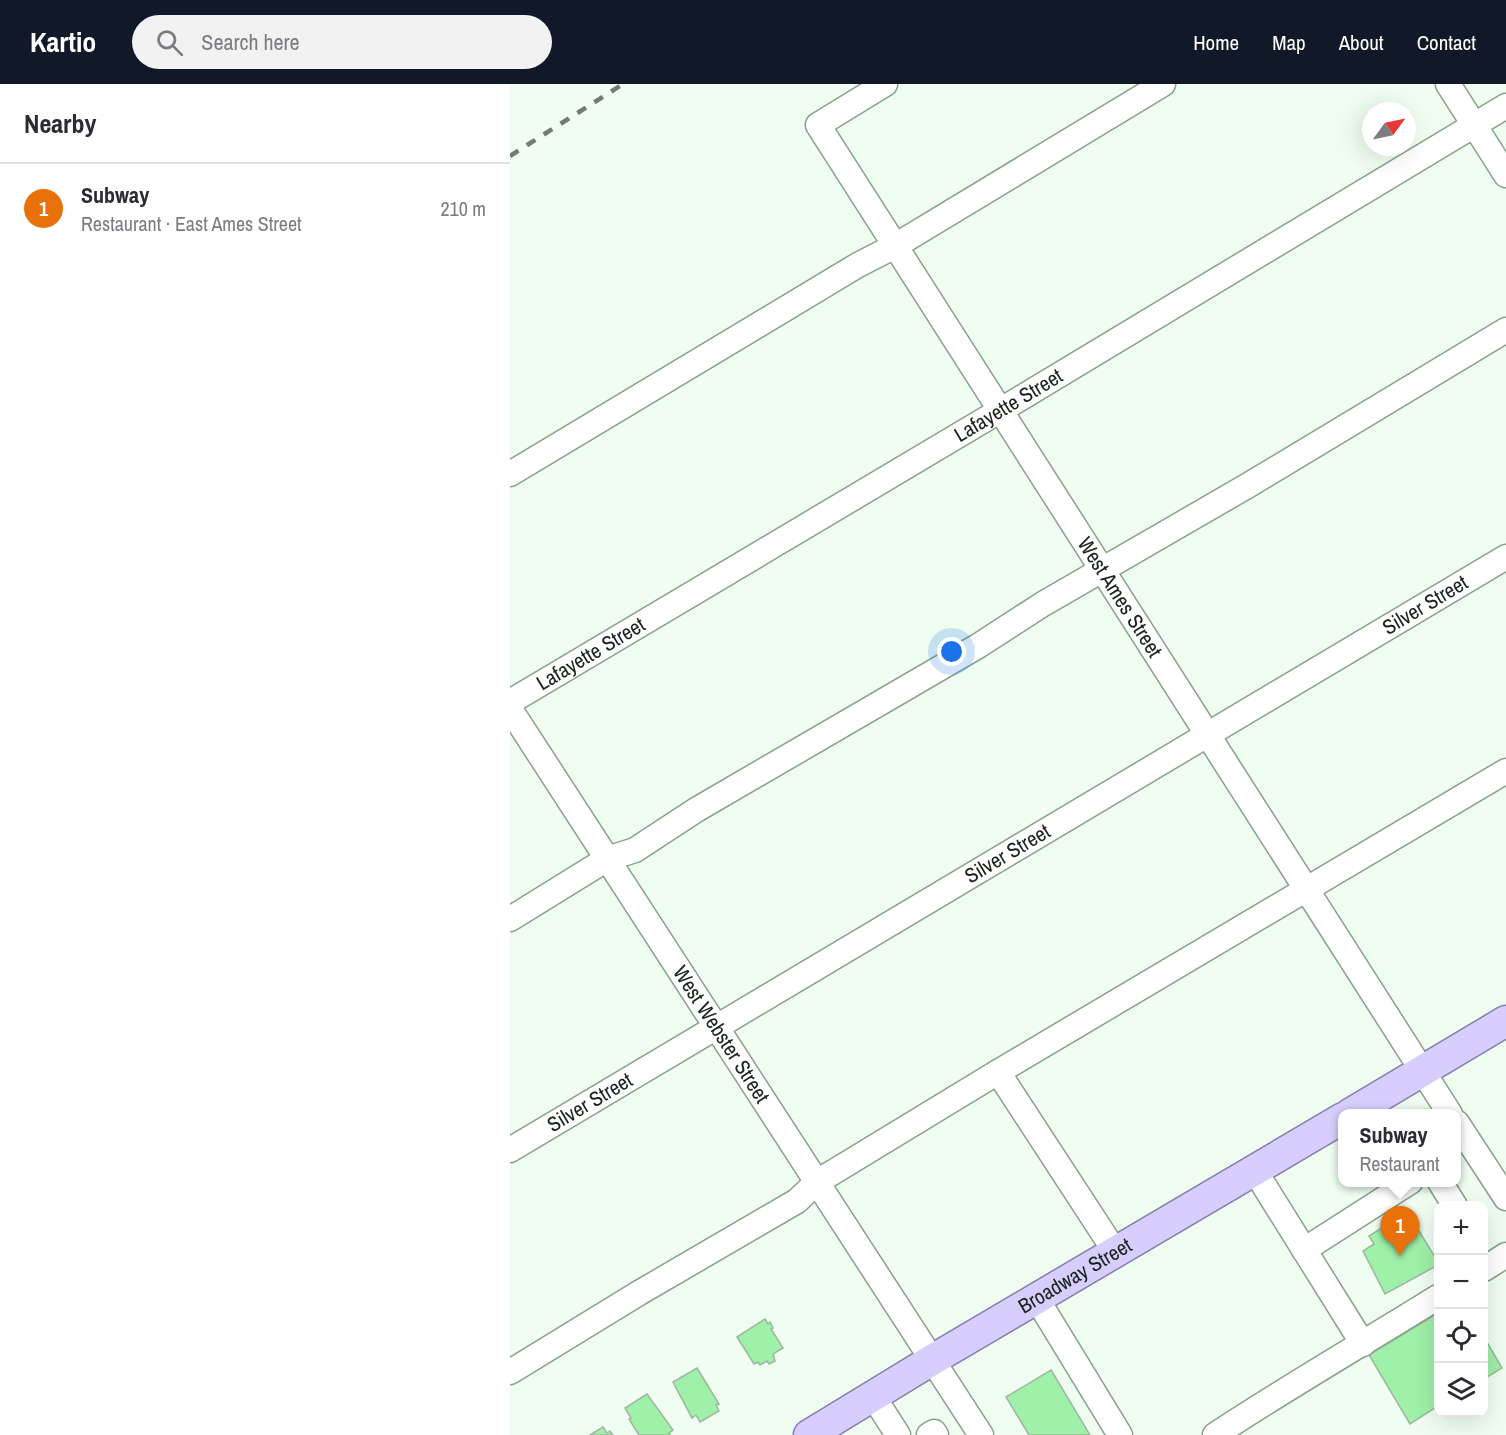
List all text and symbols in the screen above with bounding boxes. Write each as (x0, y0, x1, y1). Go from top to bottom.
search box (132, 15, 552, 69)
text: Kartio (30, 23, 96, 61)
icon: search (153, 26, 186, 59)
text: Search here (201, 27, 300, 57)
text: Home (1193, 28, 1239, 57)
text: Map (1272, 28, 1306, 57)
text: About (1339, 28, 1384, 57)
text: Contact (1417, 28, 1476, 57)
north arrow (1362, 102, 1416, 156)
text: Nearby (24, 106, 96, 141)
text: Subway (81, 180, 149, 210)
text: 1 (39, 195, 48, 222)
text: 210 m (440, 195, 486, 222)
text: Restaurant · East Ames Street (81, 210, 302, 237)
street label: Lafayette Street (949, 361, 1068, 449)
street label: West Ames Street (1071, 531, 1170, 663)
street label: Silver Street (1377, 568, 1473, 641)
street label: Lafayette Street (531, 610, 650, 697)
your location (937, 637, 966, 666)
street label: Silver Street (959, 817, 1056, 890)
street label: West Webster Street (666, 960, 777, 1109)
street label: Silver Street (541, 1065, 638, 1139)
popup (1338, 1109, 1461, 1187)
text: Subway (1359, 1120, 1428, 1150)
text: Restaurant (1359, 1150, 1440, 1177)
map controls (1434, 1201, 1488, 1417)
button: + (1434, 1201, 1488, 1255)
pin: 1 (1380, 1206, 1420, 1256)
street label: Broadway Street (1012, 1230, 1137, 1320)
button: − (1434, 1255, 1488, 1309)
button: locate (1434, 1309, 1488, 1363)
button: layers (1434, 1363, 1488, 1417)

